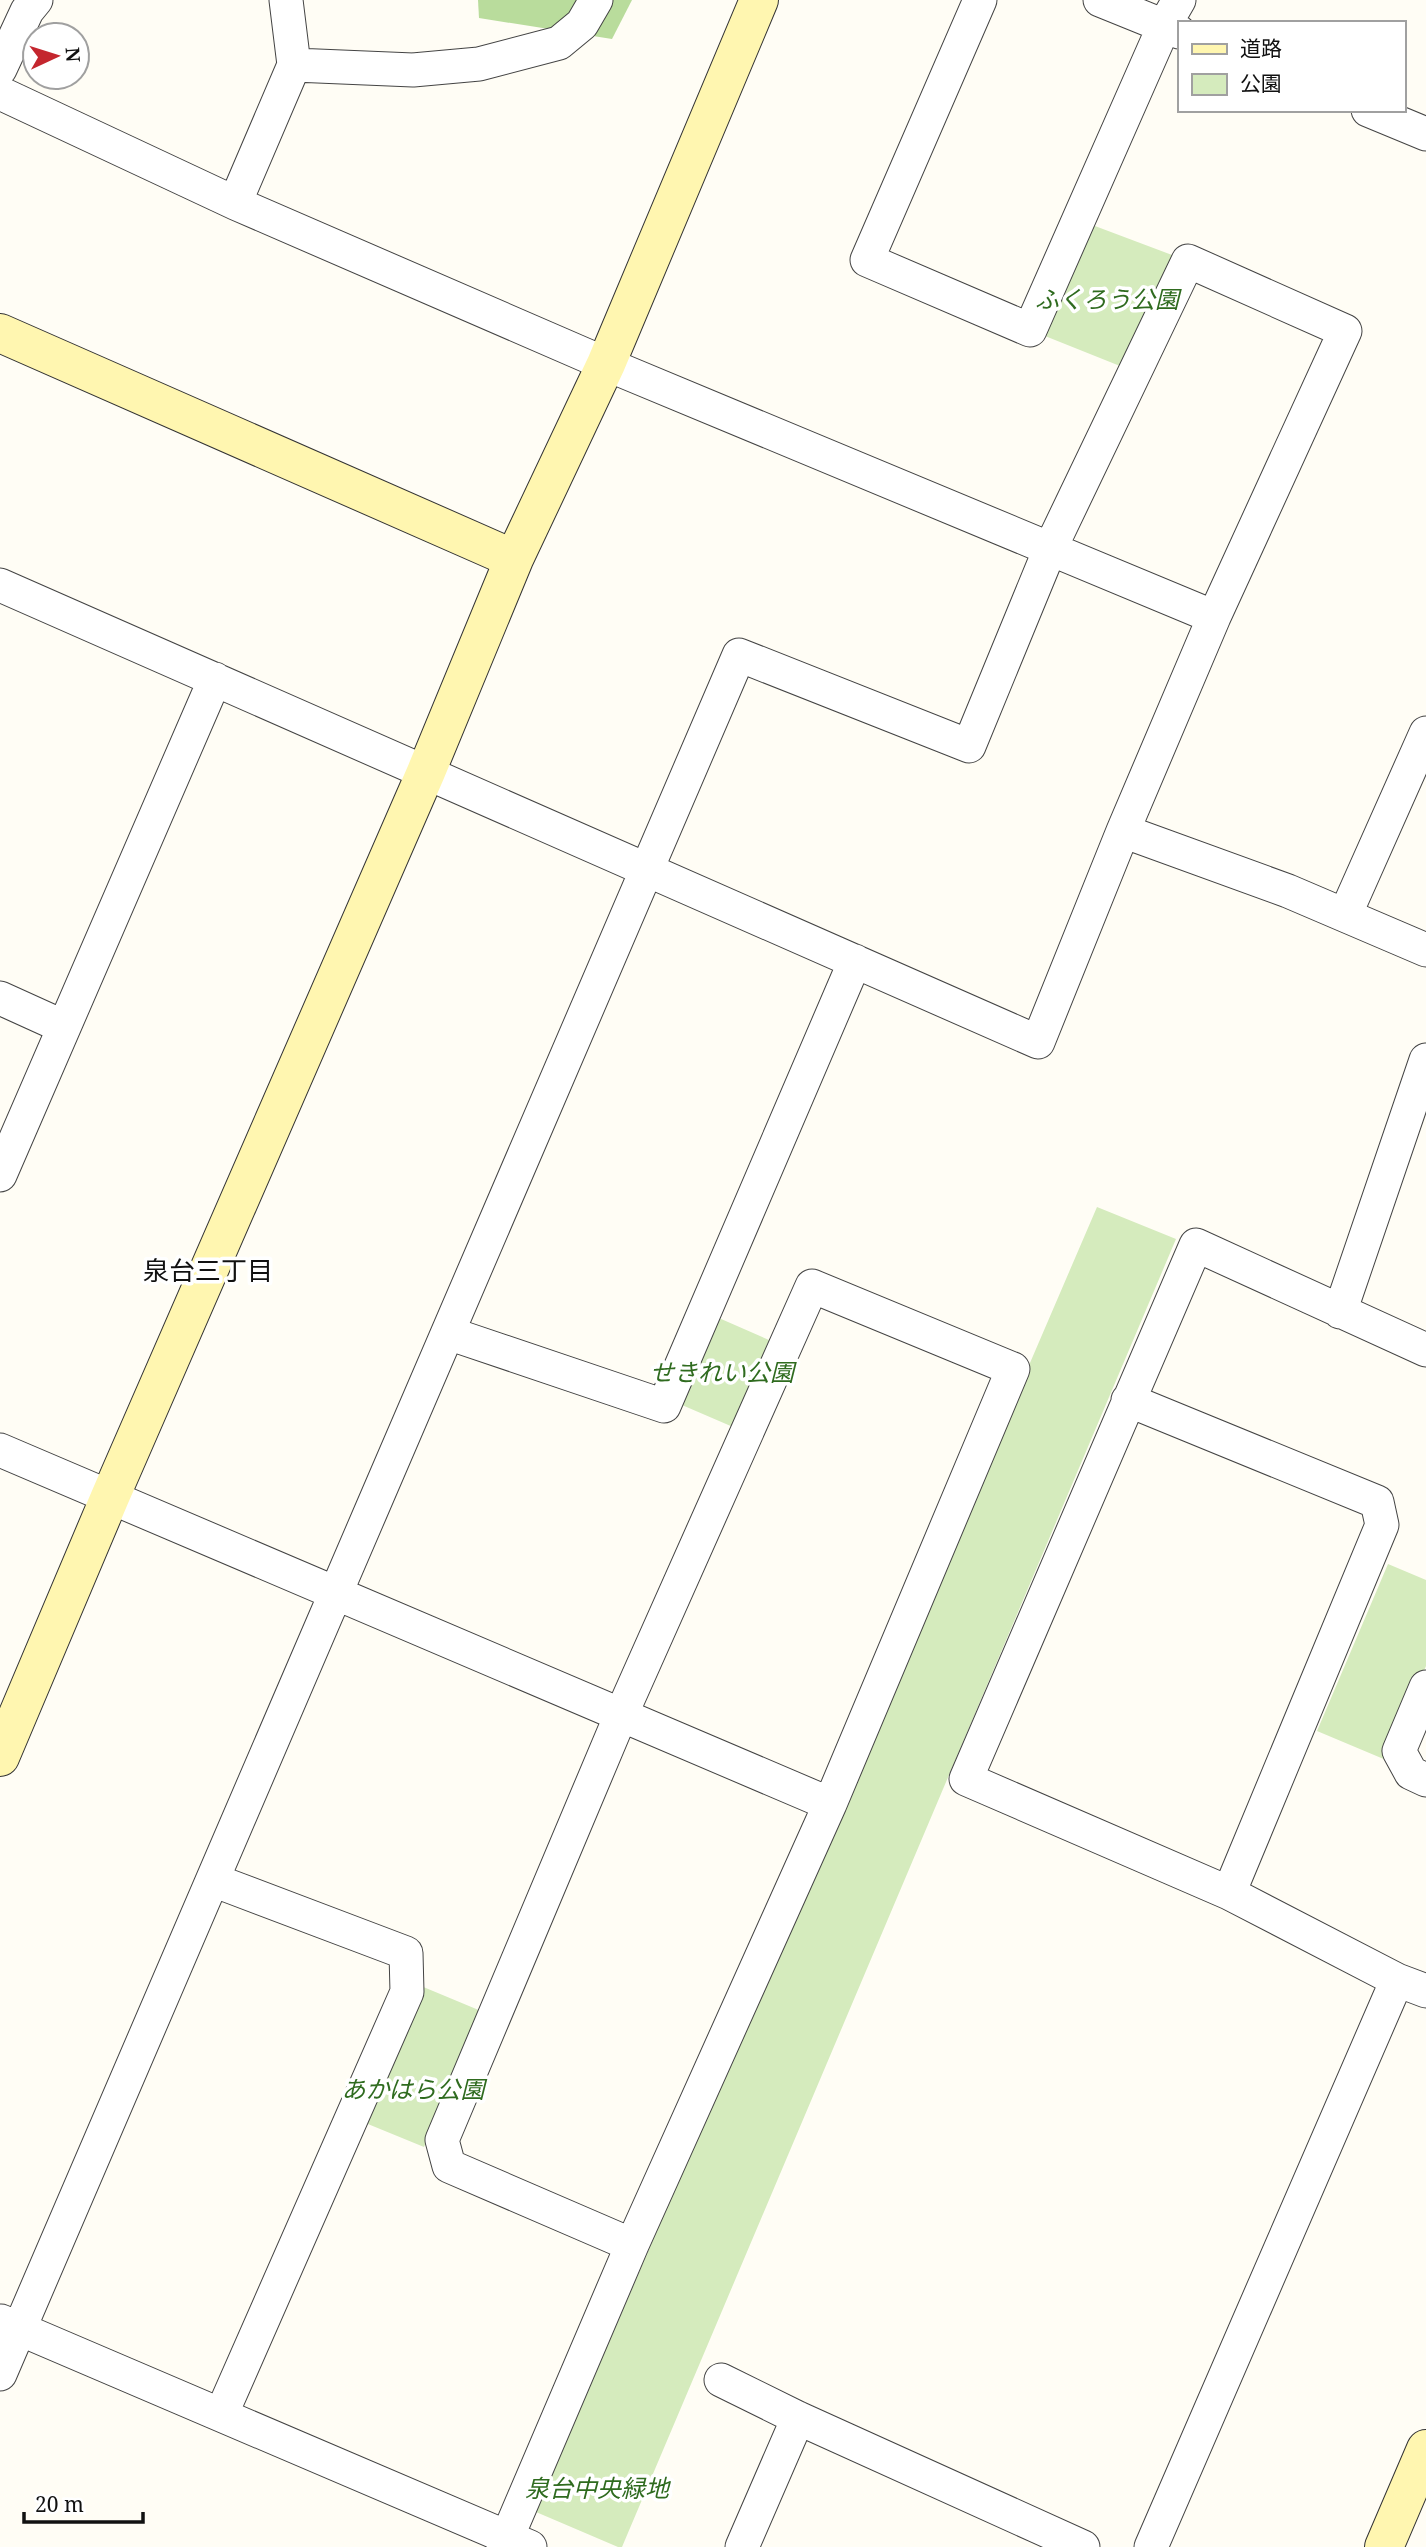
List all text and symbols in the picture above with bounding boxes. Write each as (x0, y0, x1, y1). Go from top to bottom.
north arrow (21, 21, 91, 91)
legend (1178, 21, 1405, 112)
text: 道路 (1240, 34, 1282, 62)
text: N (59, 46, 86, 63)
text: 公園 (1240, 69, 1282, 97)
park label: ふくろう公園 (1035, 282, 1182, 315)
district label: 泉台三丁目 (143, 1252, 273, 1288)
park label: せきれい公園 (650, 1355, 797, 1388)
park label: あかはら公園 (341, 2072, 488, 2105)
park label: 泉台中央緑地 (525, 2471, 672, 2504)
scale bar (24, 2480, 144, 2524)
text: 20 m (35, 2490, 84, 2518)

